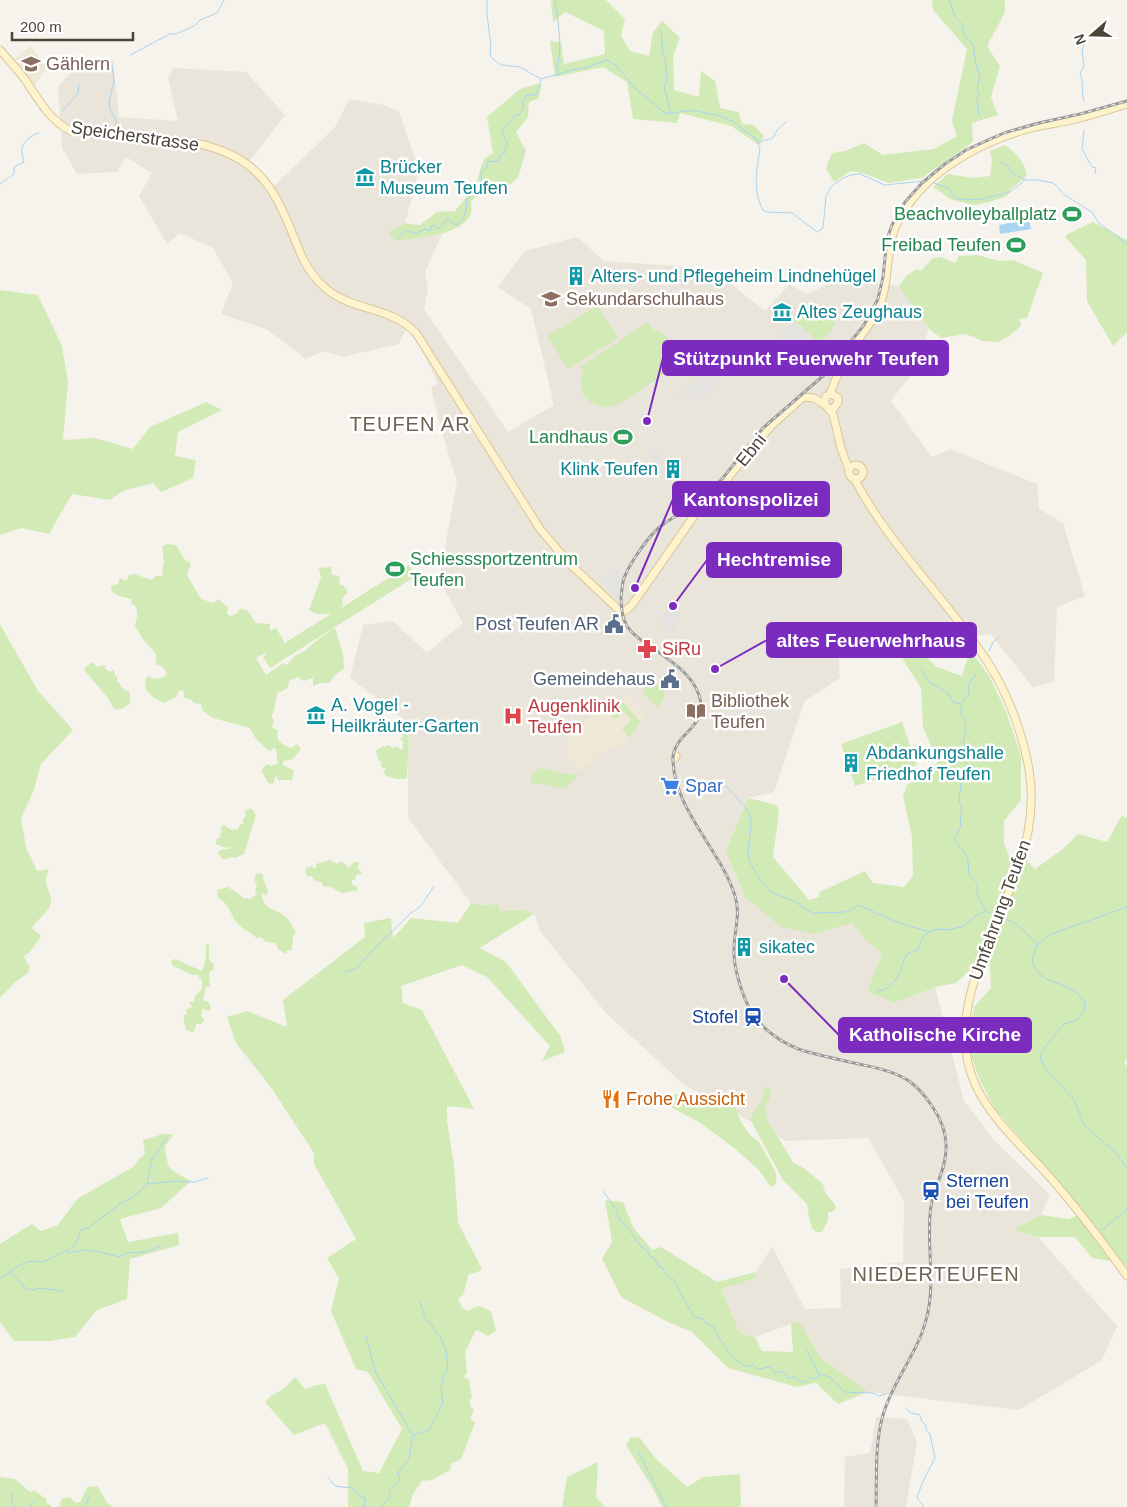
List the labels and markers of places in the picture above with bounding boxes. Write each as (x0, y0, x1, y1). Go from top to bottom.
school or university icon: Gählern (20, 53, 42, 75)
place label: Gählern (46, 54, 110, 74)
place label: Brücker Museum Teufen (380, 157, 508, 198)
museum icon: Brücker Museum Teufen (354, 166, 376, 188)
sports icon: Beachvolleyballplatz (1061, 203, 1083, 225)
place label: Beachvolleyballplatz (894, 204, 1057, 224)
sports icon: Freibad Teufen (1005, 234, 1027, 256)
place label: Freibad Teufen (881, 235, 1001, 255)
building icon: Alters- und Pflegeheim Lindnehügel (565, 265, 587, 287)
place label: Alters- und Pflegeheim Lindnehügel (591, 266, 876, 286)
school or university icon: Sekundarschulhaus (540, 288, 562, 310)
place label: Sekundarschulhaus (566, 289, 724, 309)
museum icon: Altes Zeughaus (771, 301, 793, 323)
place label: Altes Zeughaus (797, 302, 922, 322)
callout: Stützpunkt Feuerwehr Teufen (663, 341, 948, 375)
sports icon: Landhaus (612, 426, 634, 448)
place label: Landhaus (529, 427, 608, 447)
building icon: Klink Teufen (662, 458, 684, 480)
place label: Klink Teufen (560, 459, 658, 479)
callout: Kantonspolizei (673, 482, 829, 516)
callout: Hechtremise (707, 543, 841, 577)
place label: Schiesssportzentrum Teufen (410, 549, 578, 590)
sports icon: Schiesssportzentrum Teufen (384, 558, 406, 580)
public building icon: Post Teufen AR (603, 613, 625, 635)
place label: Post Teufen AR (475, 614, 599, 634)
callout: altes Feuerwehrhaus (767, 623, 976, 657)
pharmacy icon: SiRu (636, 638, 658, 660)
place label: SiRu (662, 639, 701, 659)
public building icon: Gemeindehaus (659, 668, 681, 690)
place label: Gemeindehaus (533, 669, 655, 689)
place label: Bibliothek Teufen (711, 691, 790, 732)
place label: A. Vogel - Heilkräuter-Garten (331, 695, 479, 736)
place label: Augenklinik Teufen (528, 696, 621, 737)
library icon: Bibliothek Teufen (685, 700, 707, 722)
museum icon: A. Vogel - Heilkräuter-Garten (305, 704, 327, 726)
hospital icon: Augenklinik Teufen (502, 705, 524, 727)
place label: Abdankungshalle Friedhof Teufen (866, 743, 1004, 784)
building icon: Abdankungshalle Friedhof Teufen (840, 752, 862, 774)
supermarket icon: Spar (659, 775, 681, 797)
place label: Spar (685, 776, 723, 796)
building icon: sikatec (733, 936, 755, 958)
place label: sikatec (759, 937, 815, 957)
station icon: Stofel (742, 1006, 764, 1028)
place label: Stofel (692, 1007, 738, 1027)
callout: Katholische Kirche (839, 1018, 1031, 1052)
restaurant icon: Frohe Aussicht (600, 1088, 622, 1110)
place label: Frohe Aussicht (626, 1089, 745, 1109)
place label: Sternen bei Teufen (946, 1171, 1029, 1212)
station icon: Sternen bei Teufen (920, 1180, 942, 1202)

